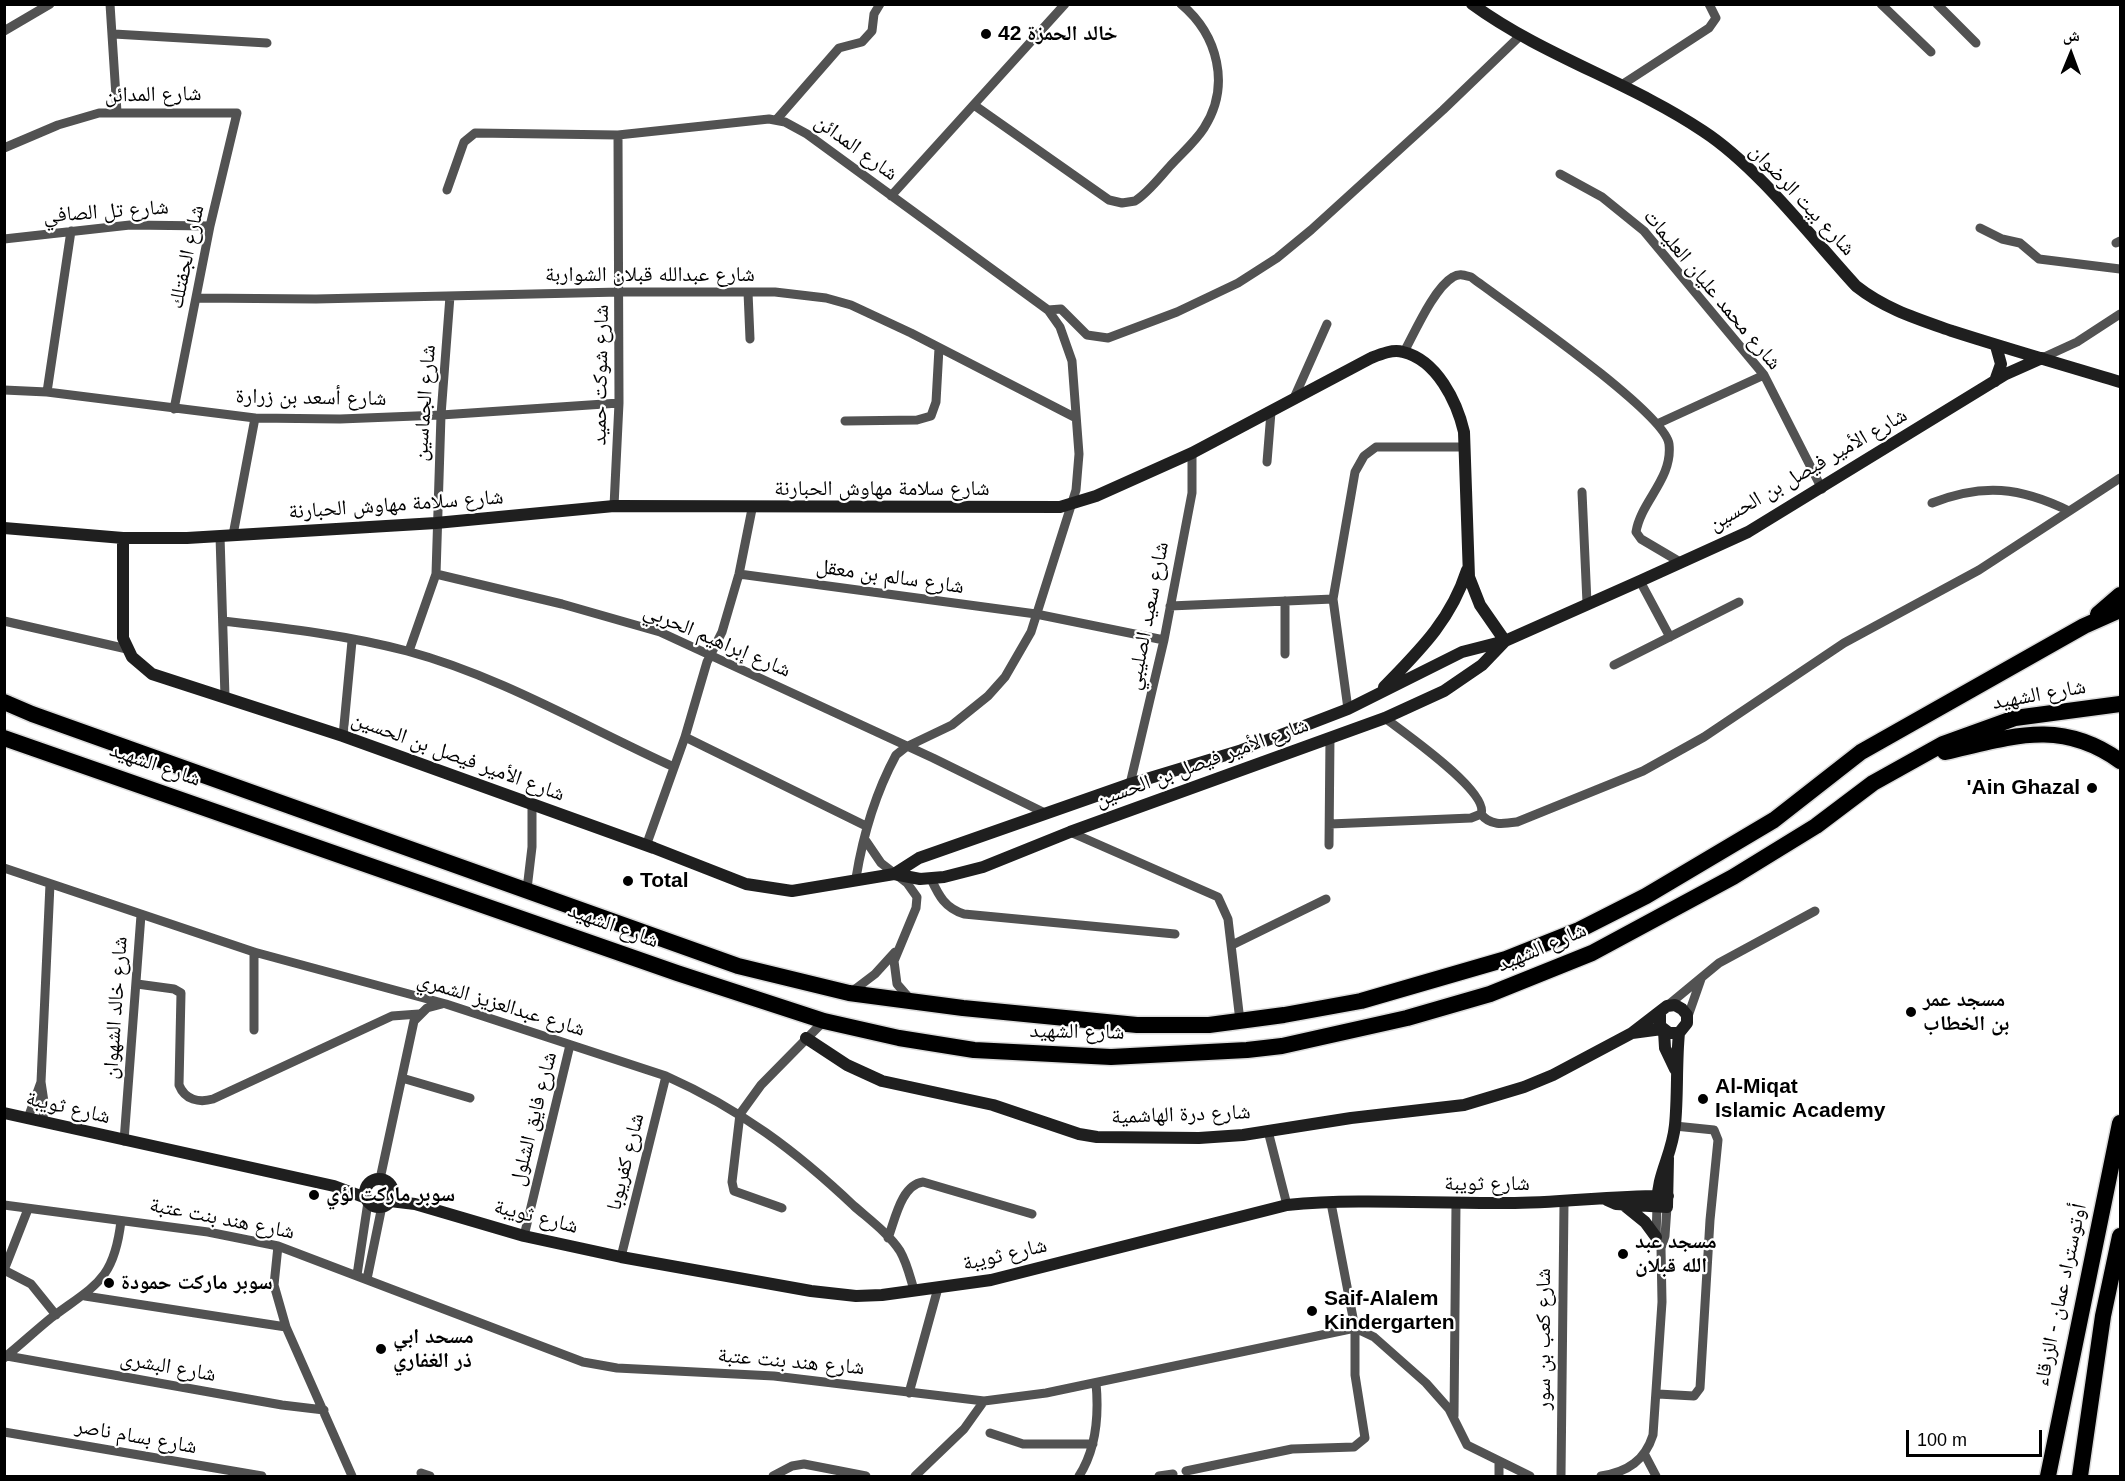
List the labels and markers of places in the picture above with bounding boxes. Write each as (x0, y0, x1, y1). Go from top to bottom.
place label: خالد الحمزة 42 (998, 21, 1118, 47)
marker: خالد الحمزة 42 (979, 27, 993, 41)
place label: 'Ain Ghazal (1966, 775, 2080, 801)
marker: 'Ain Ghazal (2085, 781, 2099, 795)
place label: Total (640, 868, 689, 894)
marker: Total (621, 874, 635, 888)
place label: مسجد عمر بن الخطاب (1923, 987, 2009, 1037)
marker: مسجد عمر بن الخطاب (1904, 1005, 1918, 1019)
place label: Al-Miqat Islamic Academy (1715, 1074, 1885, 1124)
marker: Al-Miqat Islamic Academy (1696, 1092, 1710, 1106)
place label: سوبر ماركت لؤي (326, 1182, 455, 1208)
marker: سوبر ماركت لؤي (307, 1188, 321, 1202)
place label: مسجد عبد الله قبلان (1635, 1229, 1717, 1279)
marker: مسجد عبد الله قبلان (1616, 1247, 1630, 1261)
place label: سوبر ماركت حمودة (121, 1270, 273, 1296)
marker: سوبر ماركت حمودة (102, 1276, 116, 1290)
place label: Saif-Alalem Kindergarten (1324, 1286, 1455, 1336)
marker: Saif-Alalem Kindergarten (1305, 1304, 1319, 1318)
place label: مسحد ابي ذر الغفاري (393, 1324, 474, 1374)
marker: مسحد ابي ذر الغفاري (374, 1342, 388, 1356)

